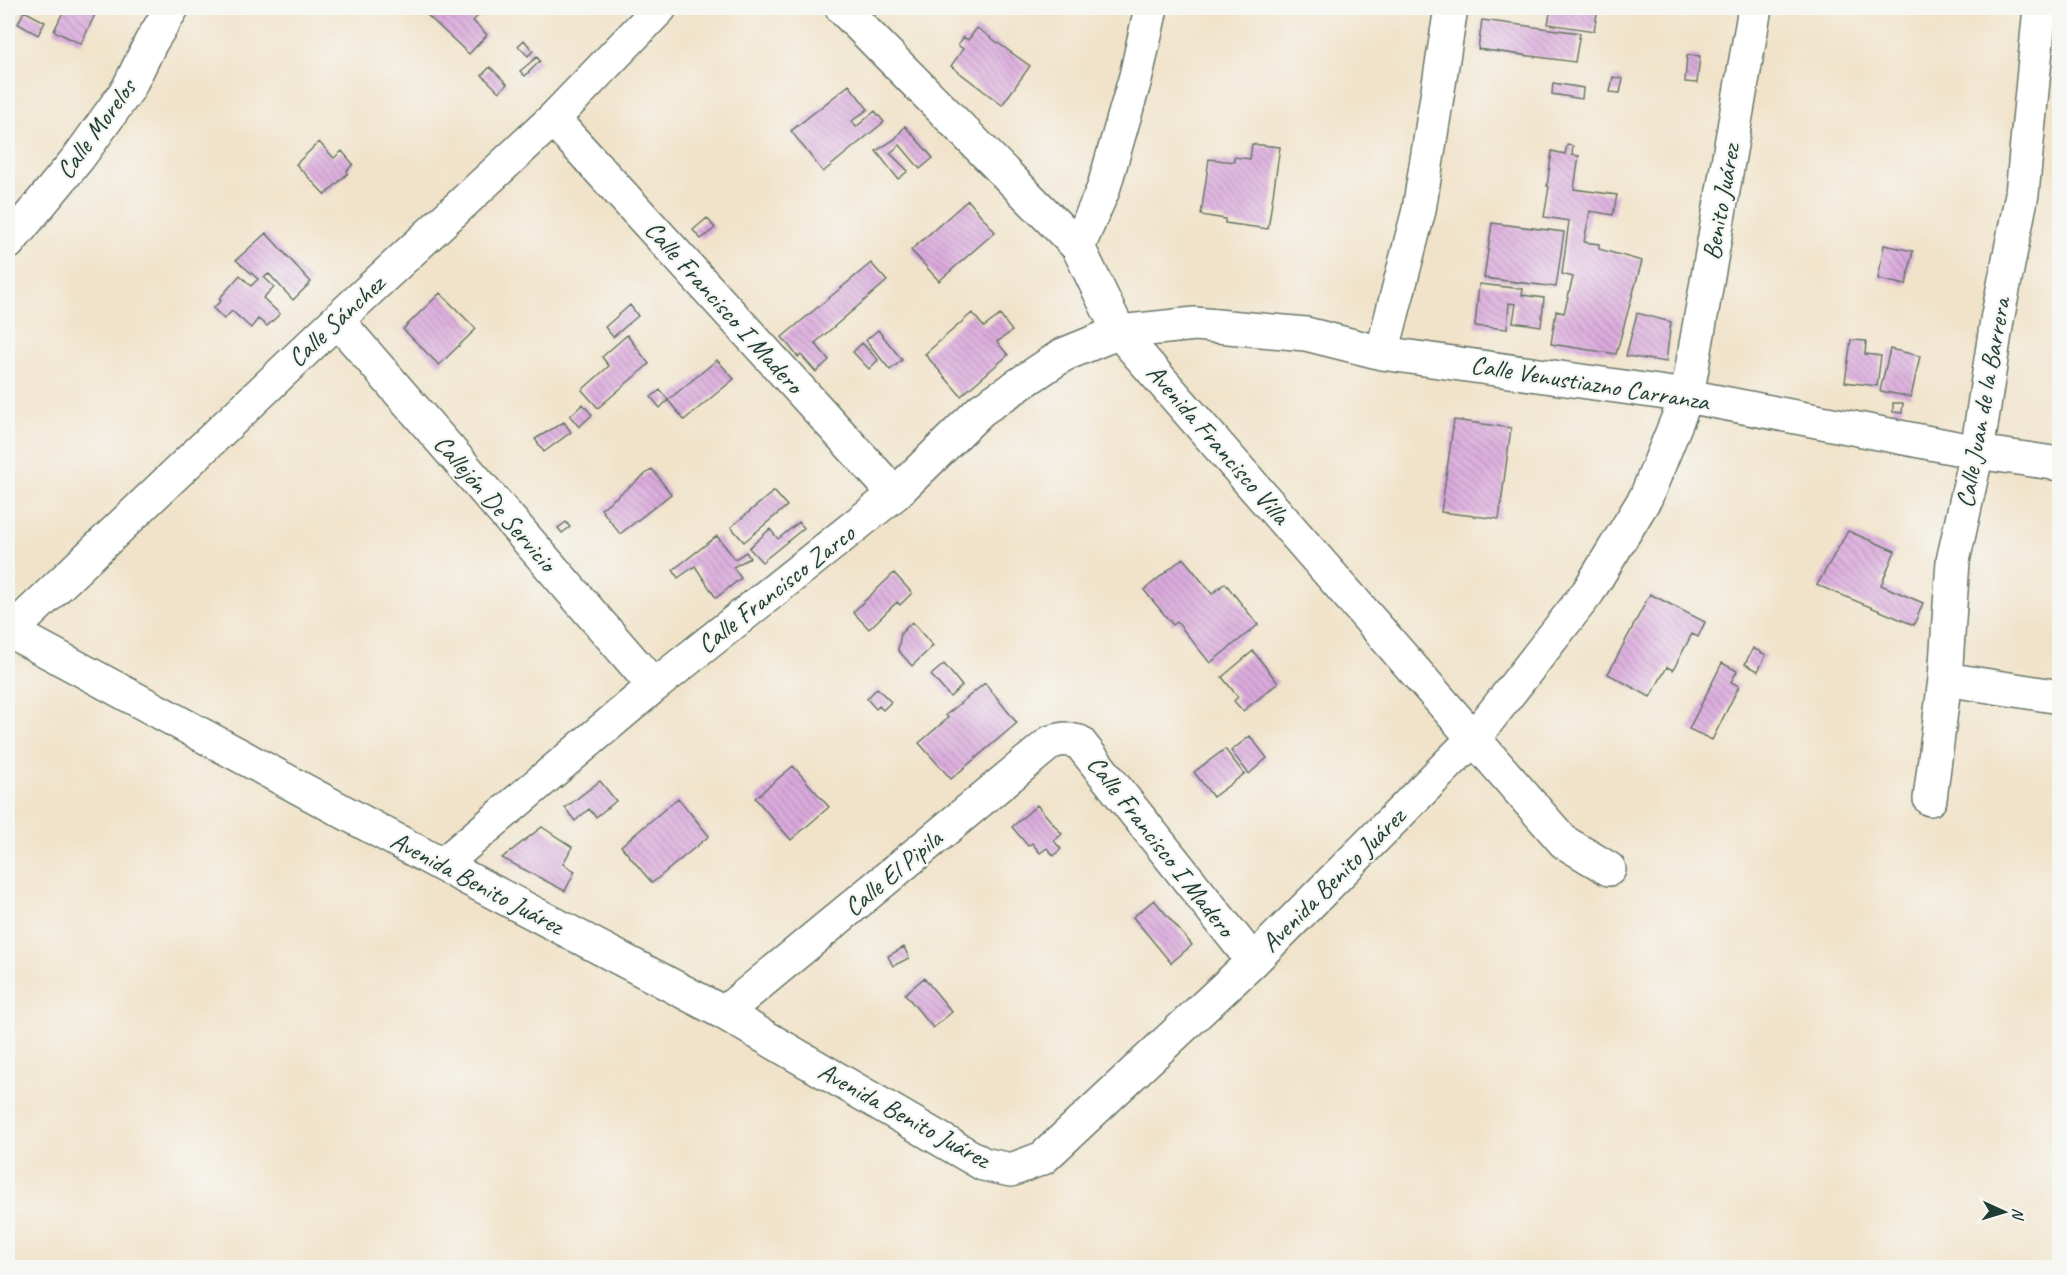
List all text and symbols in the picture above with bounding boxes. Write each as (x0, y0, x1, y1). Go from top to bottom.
street label: Calle Morelos (49, 71, 145, 185)
street label: Benito Juárez (1695, 139, 1748, 262)
street label: Calle Francisco I Madero (638, 214, 812, 402)
street label: Calle Sánchez (281, 266, 393, 374)
street label: Calle Juan de la Barrera (1948, 293, 2018, 510)
street label: Calle Venustiazno Carranza (1469, 348, 1713, 418)
street label: Avenida Francisco Villa (1139, 357, 1298, 532)
street label: Callejón De Servicio (426, 428, 565, 580)
street label: Calle Francisco Zarco (691, 516, 863, 661)
street label: Calle Francisco I Madero (1080, 749, 1244, 946)
street label: Avenida Benito Juárez (1254, 799, 1414, 959)
street label: Calle El Pipila (837, 821, 950, 924)
street label: Avenida Benito Juárez (385, 824, 571, 944)
street label: Avenida Benito Juárez (813, 1054, 998, 1177)
north arrow (1974, 1182, 2034, 1242)
text: N (2007, 1207, 2028, 1222)

